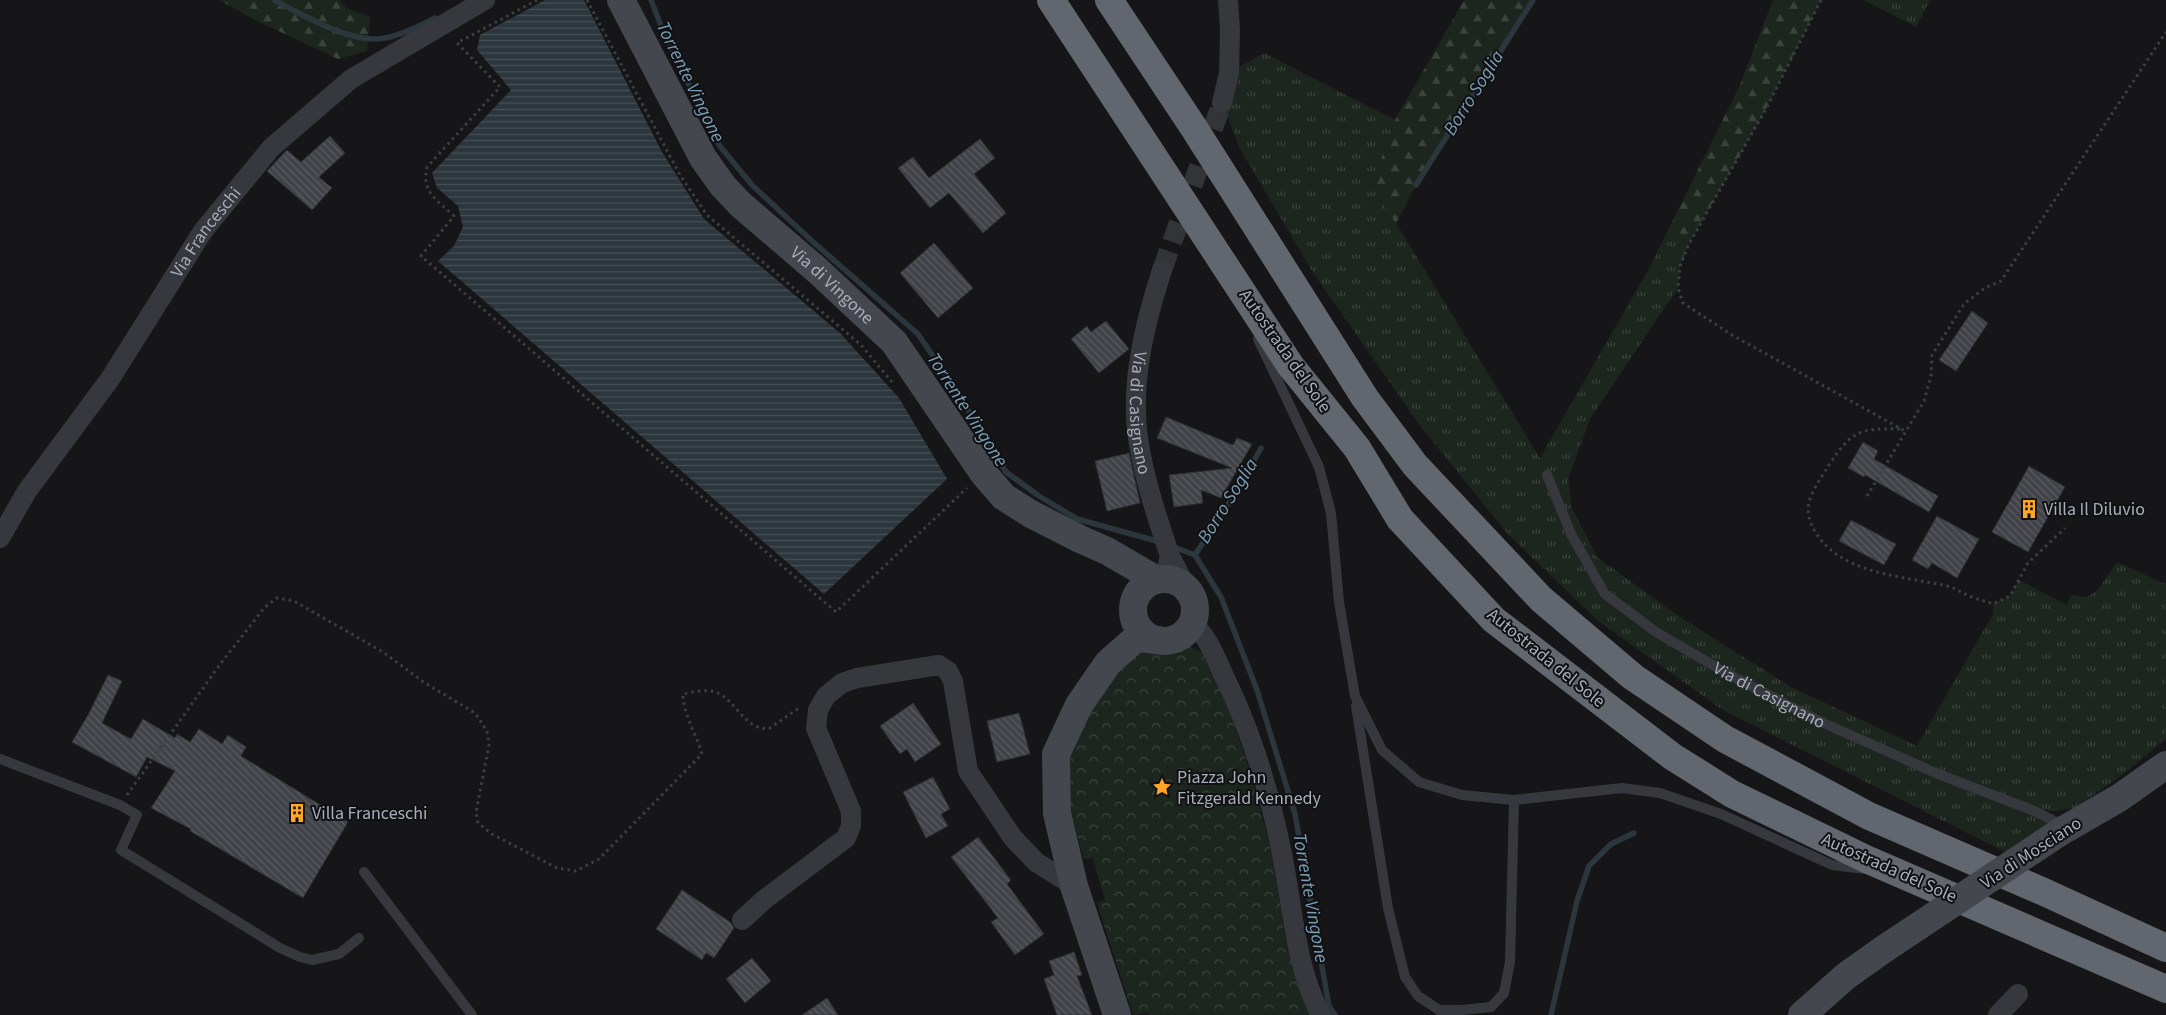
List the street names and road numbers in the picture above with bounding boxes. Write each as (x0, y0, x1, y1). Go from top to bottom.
street label: Via Franceschi (164, 181, 247, 282)
street label: Via di Vingone (785, 240, 880, 330)
street label: Autostrada del Sole (1233, 284, 1337, 418)
street label: Via di Casignano (1123, 350, 1157, 477)
street label: Autostrada del Sole (1481, 602, 1611, 714)
street label: Via di Casignano (1708, 655, 1829, 735)
street label: Via di Mosciano (1976, 811, 2086, 895)
street label: Autostrada del Sole (1817, 827, 1961, 909)

